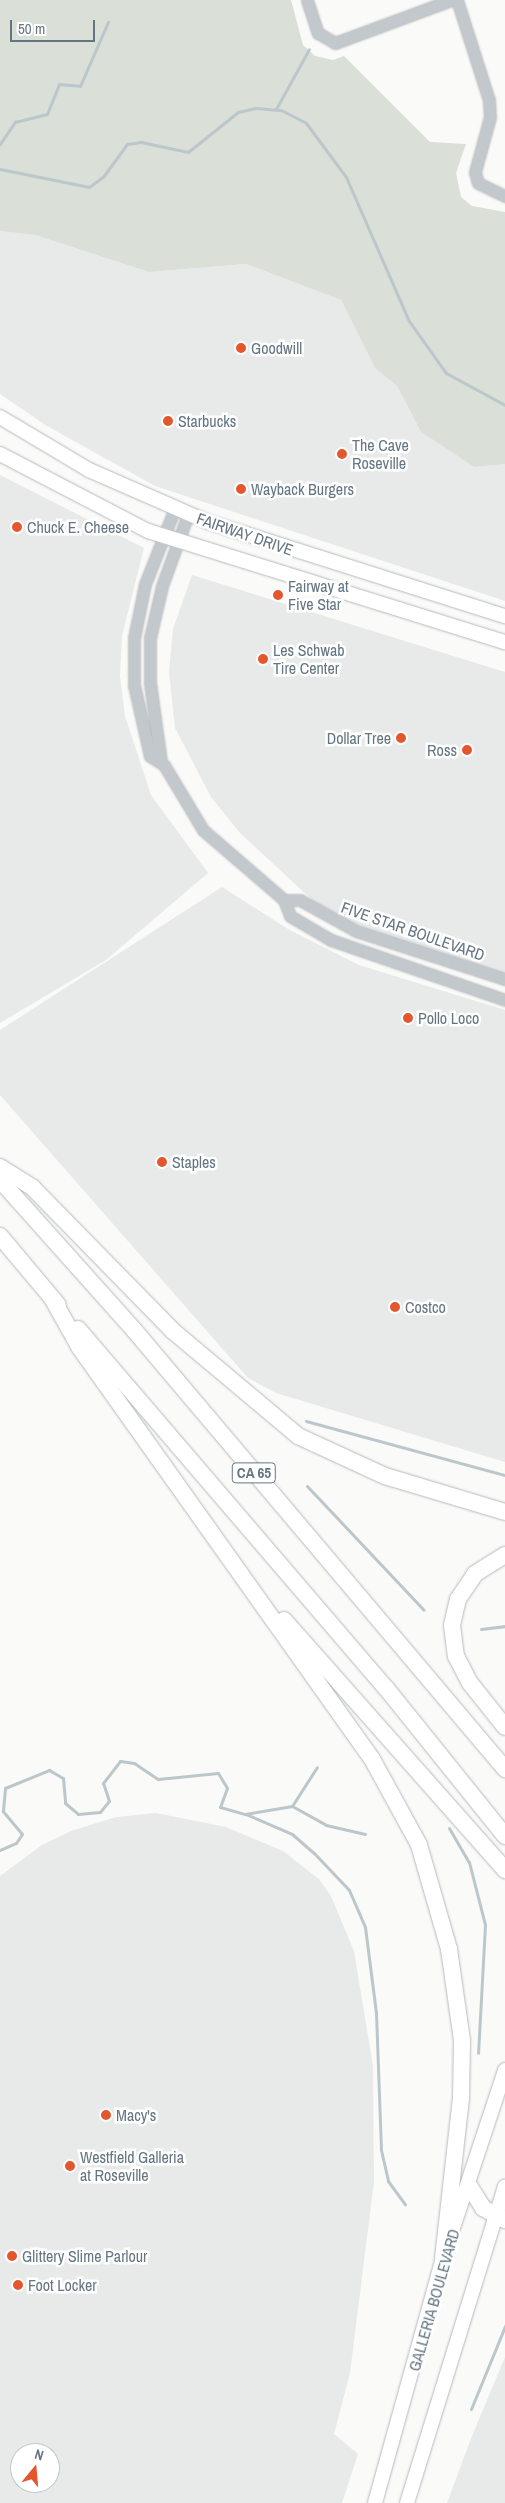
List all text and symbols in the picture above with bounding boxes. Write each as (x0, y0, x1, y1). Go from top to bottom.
scale bar (12, 10, 98, 42)
text: 50 m (18, 18, 45, 39)
place label: Goodwill (251, 338, 302, 358)
marker: Goodwill (235, 342, 247, 354)
place label: Starbucks (178, 411, 236, 431)
marker: Starbucks (162, 415, 174, 427)
place label: The Cave Roseville (352, 435, 409, 473)
marker: The Cave Roseville (336, 448, 348, 460)
place label: Wayback Burgers (251, 479, 354, 499)
marker: Wayback Burgers (235, 483, 247, 495)
street label: FAIRWAY DRIVE (194, 508, 296, 560)
place label: Chuck E. Cheese (27, 517, 129, 537)
marker: Chuck E. Cheese (11, 521, 23, 533)
place label: Fairway at Five Star (288, 576, 349, 614)
marker: Fairway at Five Star (272, 589, 284, 601)
place label: Les Schwab Tire Center (273, 640, 344, 678)
marker: Les Schwab Tire Center (257, 653, 269, 665)
place label: Dollar Tree (327, 728, 391, 748)
marker: Dollar Tree (395, 732, 407, 744)
place label: Ross (427, 740, 457, 760)
marker: Ross (461, 744, 473, 756)
street label: FIVE STAR BOULEVARD (339, 897, 487, 965)
place label: Pollo Loco (418, 1008, 479, 1028)
marker: Pollo Loco (402, 1012, 414, 1024)
place label: Staples (172, 1152, 216, 1172)
marker: Staples (156, 1156, 168, 1168)
place label: Costco (405, 1297, 446, 1317)
marker: Costco (389, 1301, 401, 1313)
road number: CA 65 (232, 1460, 276, 1486)
place label: Macy's (116, 2105, 156, 2125)
marker: Macy's (100, 2109, 112, 2121)
place label: Westfield Galleria at Roseville (80, 2147, 184, 2185)
marker: Westfield Galleria at Roseville (64, 2160, 76, 2172)
street label: GALLERIA BOULEVARD (404, 2226, 464, 2374)
place label: Glittery Slime Parlour (22, 2246, 147, 2266)
marker: Glittery Slime Parlour (6, 2250, 18, 2262)
place label: Foot Locker (28, 2275, 97, 2295)
marker: Foot Locker (12, 2279, 24, 2291)
north arrow (10, 2443, 60, 2493)
text: N (32, 2445, 46, 2464)

